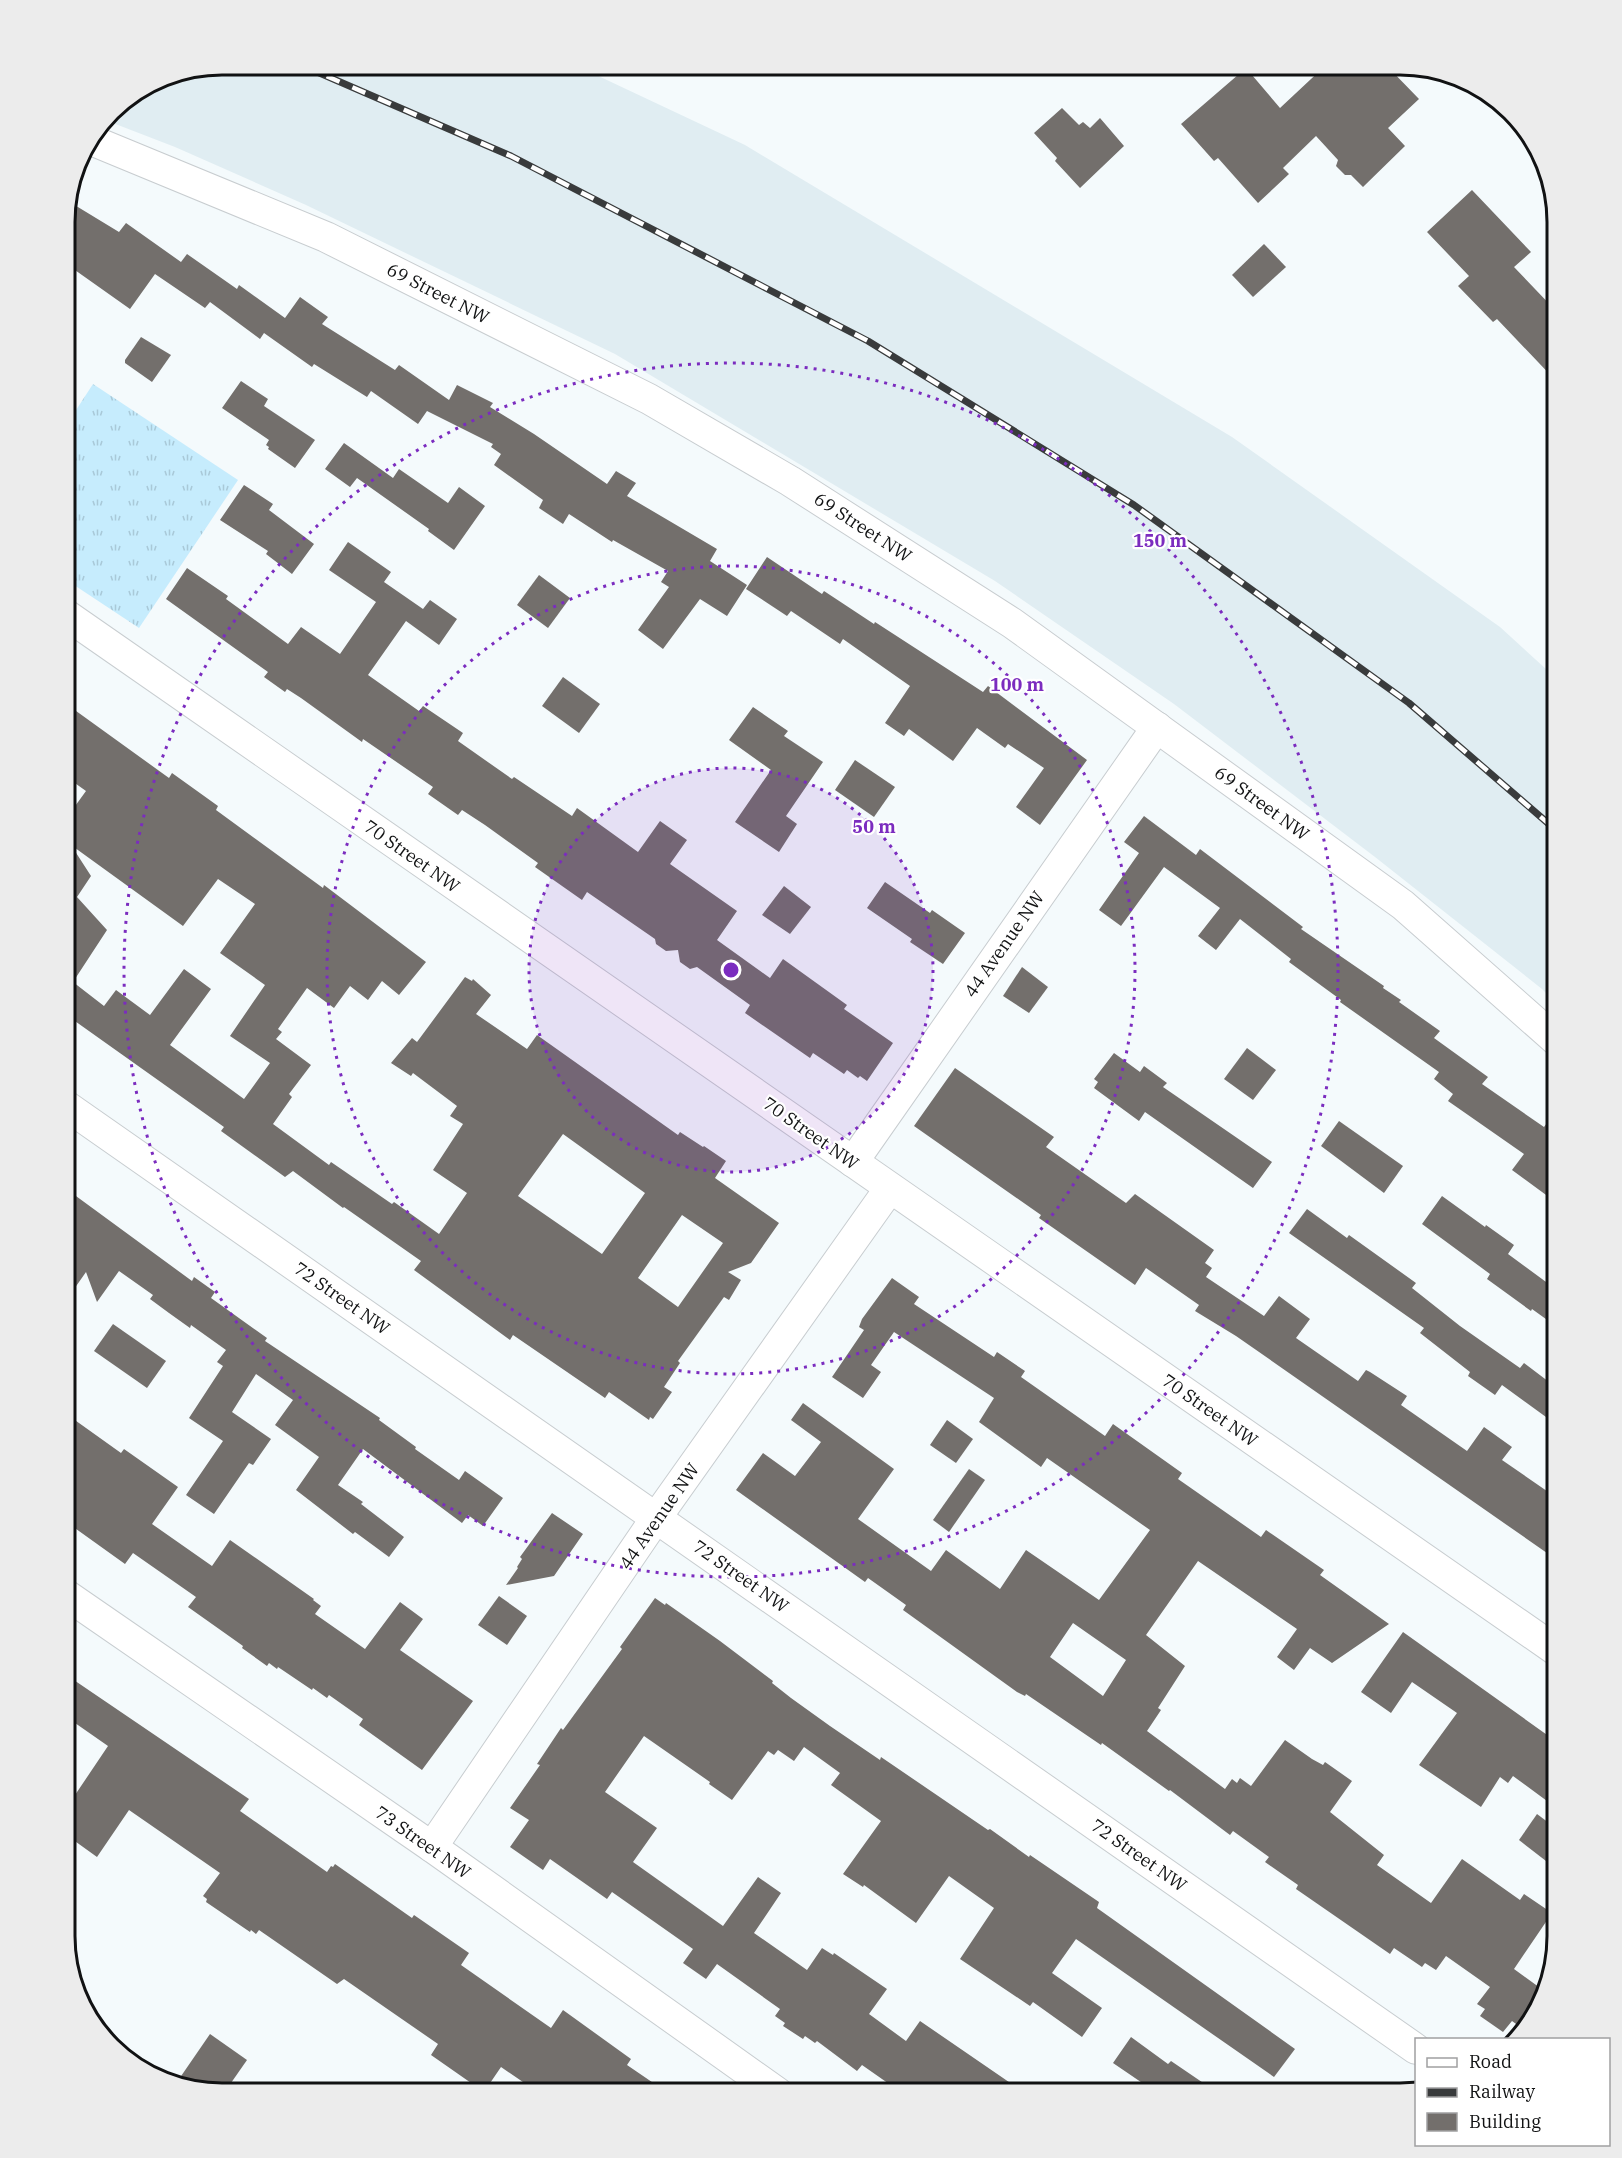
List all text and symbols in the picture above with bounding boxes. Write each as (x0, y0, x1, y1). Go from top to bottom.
street label: 69 Street NW (383, 257, 494, 329)
street label: 69 Street NW (810, 487, 917, 567)
text: 150 m (1133, 529, 1188, 552)
text: 100 m (990, 673, 1045, 696)
street label: 69 Street NW (1210, 761, 1315, 846)
street label: 70 Street NW (360, 814, 465, 898)
text: 50 m (852, 815, 896, 838)
street label: 44 Avenue NW (959, 886, 1049, 1002)
centre of rings (721, 960, 741, 980)
street label: 70 Street NW (759, 1091, 864, 1175)
street label: 72 Street NW (290, 1256, 395, 1340)
street label: 70 Street NW (1158, 1368, 1263, 1452)
street label: 44 Avenue NW (614, 1458, 704, 1574)
street label: 72 Street NW (689, 1534, 794, 1618)
street label: 73 Street NW (371, 1800, 476, 1884)
street label: 72 Street NW (1087, 1813, 1192, 1897)
legend (1415, 2038, 1610, 2146)
text: Road (1469, 2050, 1512, 2073)
text: Railway (1469, 2080, 1535, 2103)
text: Building (1469, 2110, 1541, 2133)

